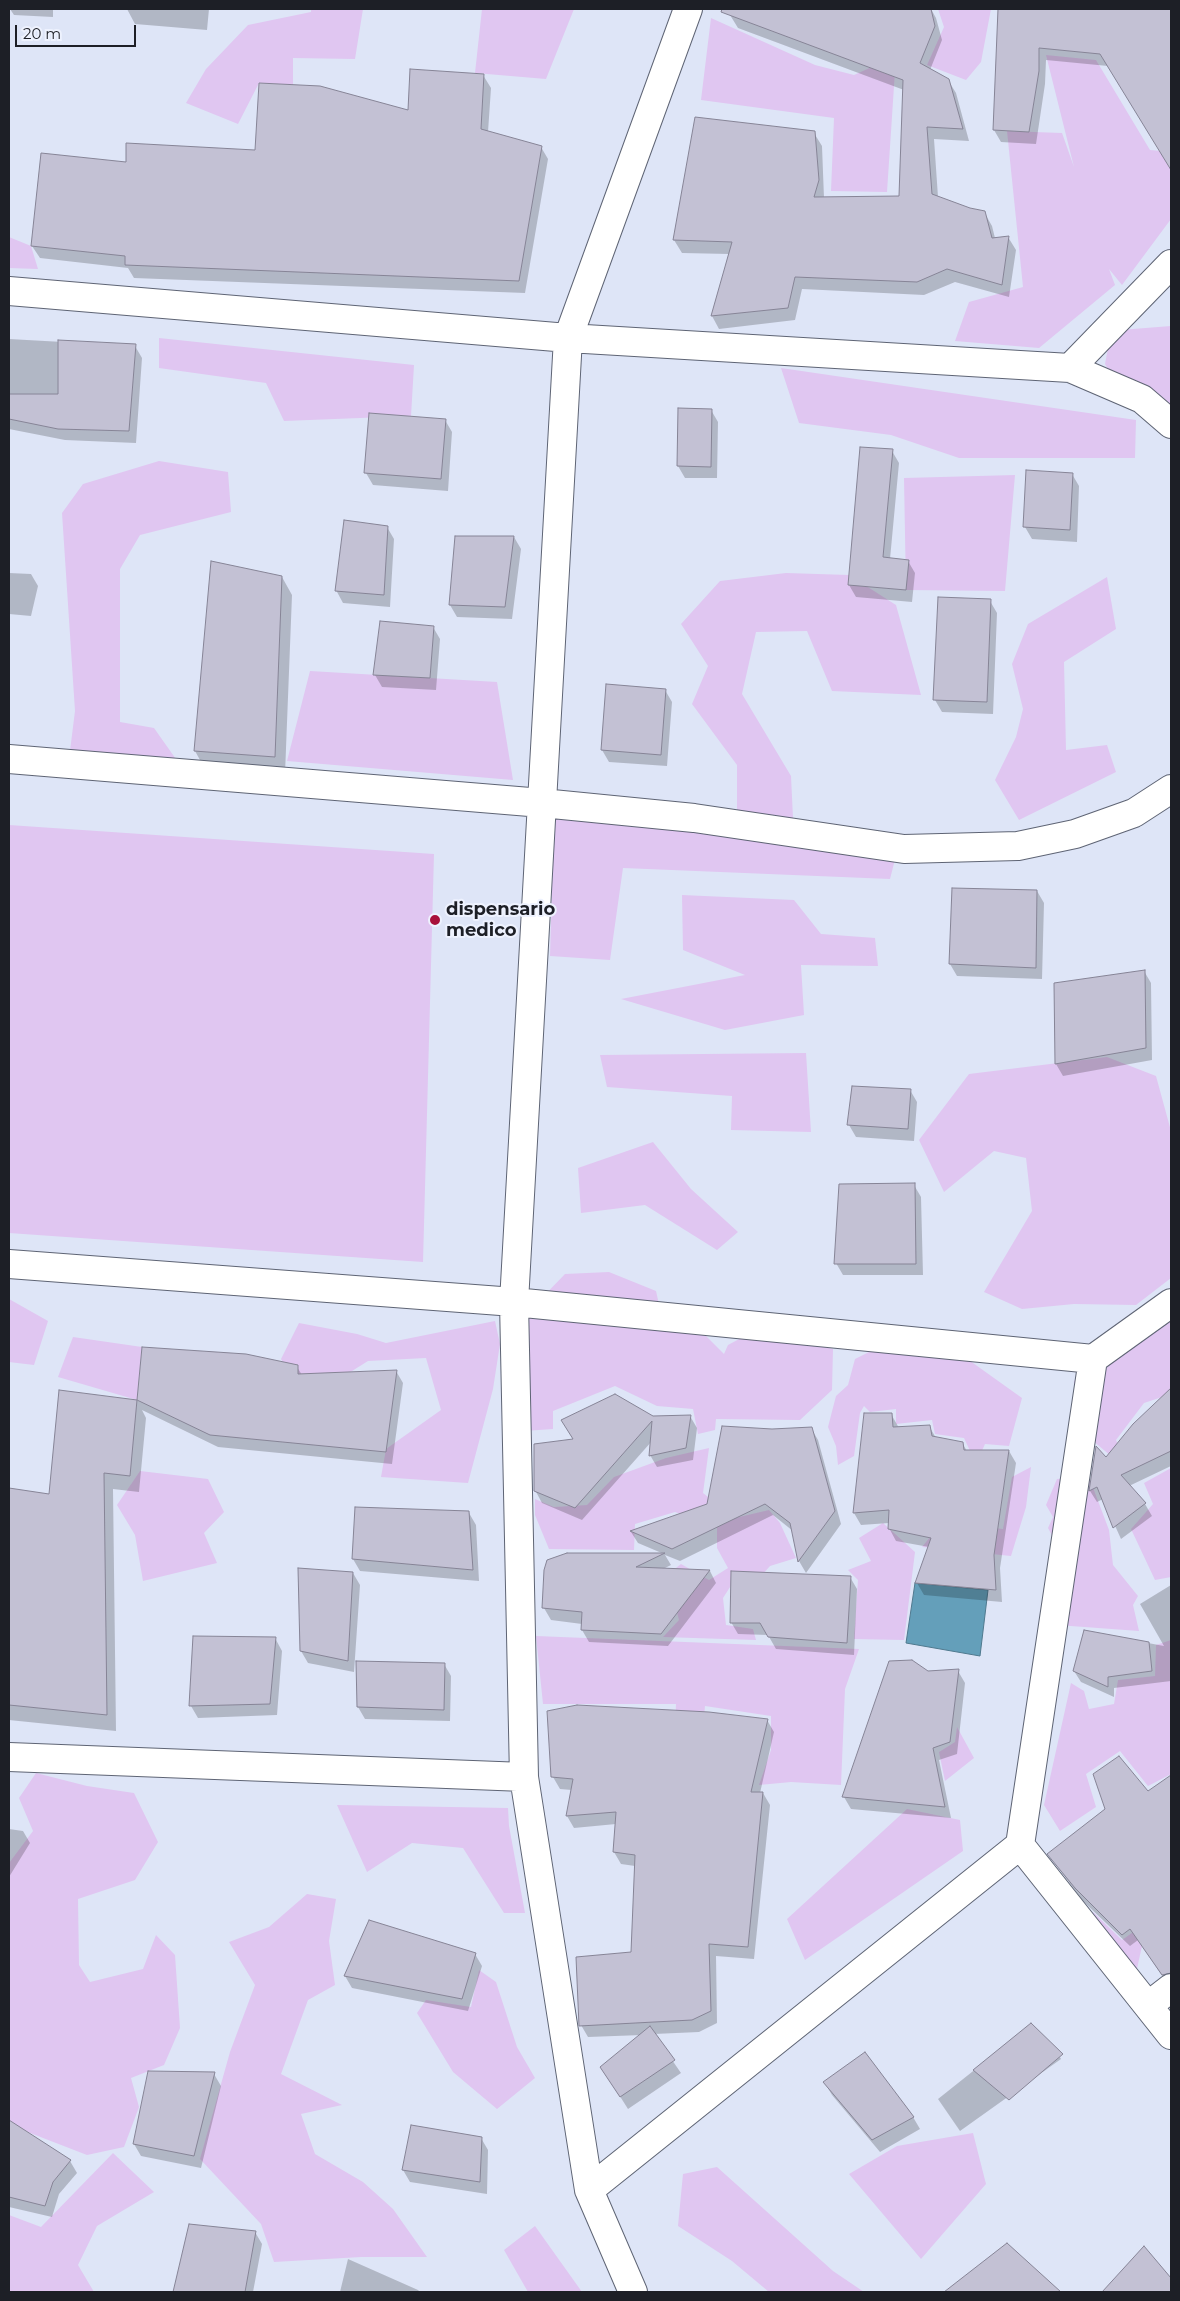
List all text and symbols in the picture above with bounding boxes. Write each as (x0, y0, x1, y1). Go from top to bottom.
scale bar (18, 15, 139, 47)
text: 20 m (23, 24, 61, 43)
place label: dispensario medico (446, 899, 555, 942)
marker: dispensario medico (428, 913, 442, 927)

